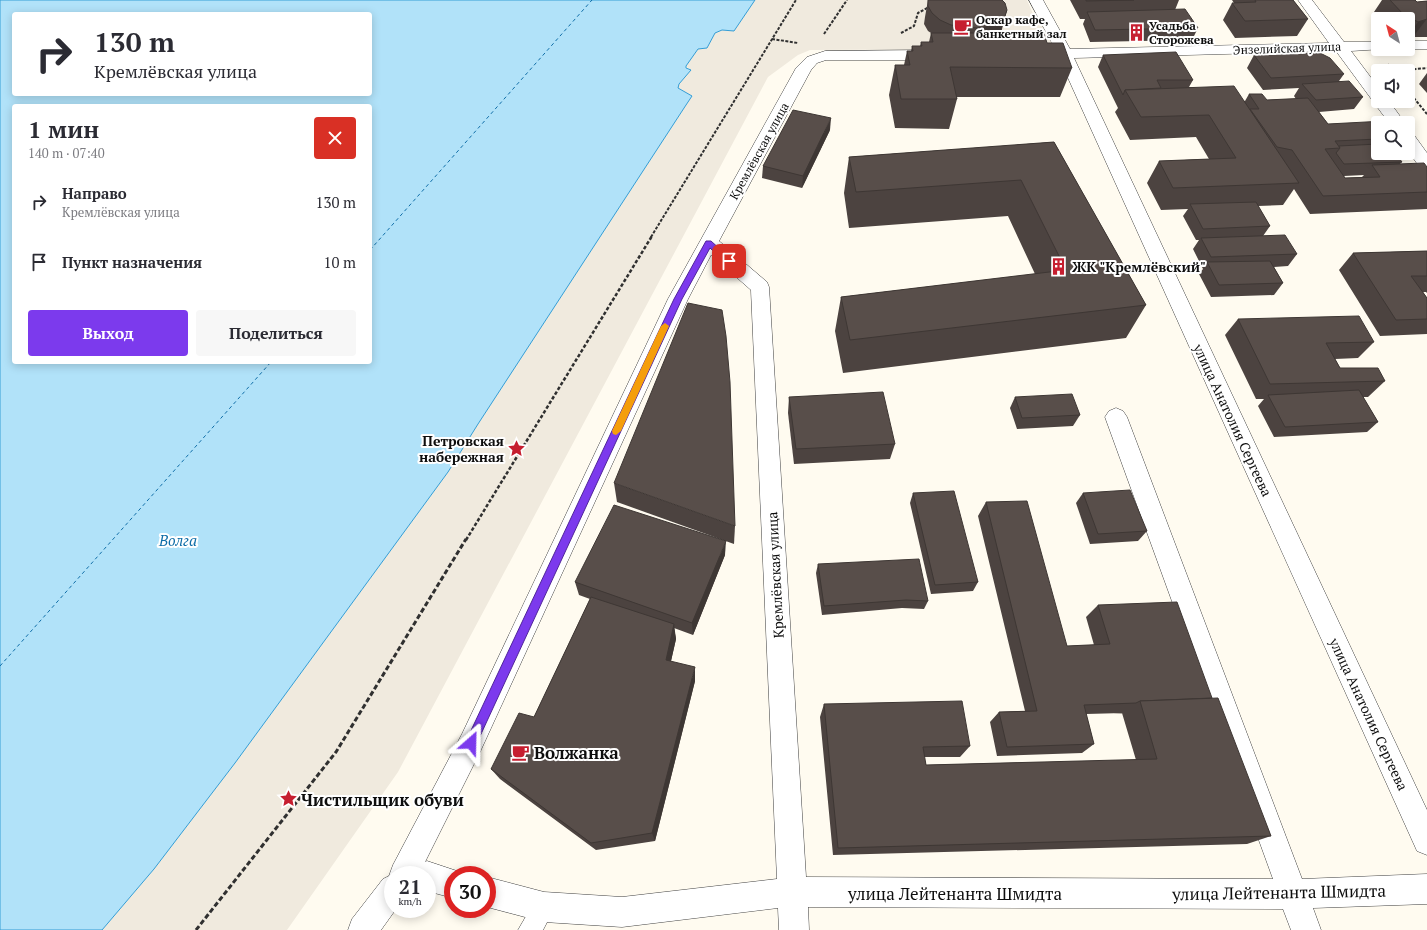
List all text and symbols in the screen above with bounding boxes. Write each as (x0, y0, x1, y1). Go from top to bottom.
place label: Оскар кафе, банкетный зал (976, 12, 1067, 41)
north arrow (1371, 12, 1415, 56)
map controls (1371, 12, 1415, 160)
cafe icon: Оскар кафе, банкетный зал (953, 16, 973, 36)
place label: Усадьба Сторожева (1149, 18, 1214, 47)
building icon: Усадьба Сторожева (1126, 22, 1146, 42)
text: 130 m (94, 23, 175, 60)
icon: right (28, 28, 80, 80)
street label: Энзелийская улица (1233, 39, 1341, 57)
text: Кремлёвская улица (94, 59, 257, 83)
button: sound (1371, 64, 1415, 108)
street label: Кремлёвская улица (726, 100, 792, 202)
text: 1 мин (28, 113, 99, 145)
button: search (1371, 116, 1415, 160)
button: close (314, 117, 356, 159)
text: 140 m · 07:40 (28, 144, 105, 162)
text: Направо (62, 183, 127, 203)
icon: right (28, 191, 50, 213)
text: 130 m (315, 192, 356, 212)
text: Кремлёвская улица (62, 203, 180, 221)
pin (712, 244, 746, 278)
icon: arrive (718, 250, 740, 272)
icon: arrive (28, 251, 50, 273)
text: Пункт назначения (62, 252, 202, 272)
text: 10 m (323, 252, 356, 272)
building icon: ЖК "Кремлёвский" (1049, 256, 1069, 276)
place label: ЖК "Кремлёвский" (1072, 257, 1206, 276)
button: Выход (28, 310, 188, 356)
button: Поделиться (196, 310, 356, 356)
street label: улица Анатолия Сергеева (1189, 340, 1277, 499)
place label: Петровская набережная (419, 431, 504, 466)
place icon: Петровская набережная (507, 438, 527, 458)
street label: Кремлёвская улица (762, 511, 788, 639)
water label: Волга (158, 530, 197, 550)
street label: улица Анатолия Сергеева (1325, 634, 1413, 793)
position arrow (450, 722, 492, 764)
place label: Волжанка (534, 741, 619, 764)
cafe icon: Волжанка (511, 742, 531, 762)
place label: Чистильщик обуви (301, 788, 464, 811)
place icon: Чистильщик обуви (278, 789, 298, 809)
speed limit sign: 30 (444, 866, 496, 918)
text: 21 (399, 873, 421, 900)
street label: улица Лейтенанта Шмидта (1171, 879, 1387, 905)
street label: улица Лейтенанта Шмидта (847, 882, 1062, 905)
text: km/h (398, 895, 422, 908)

